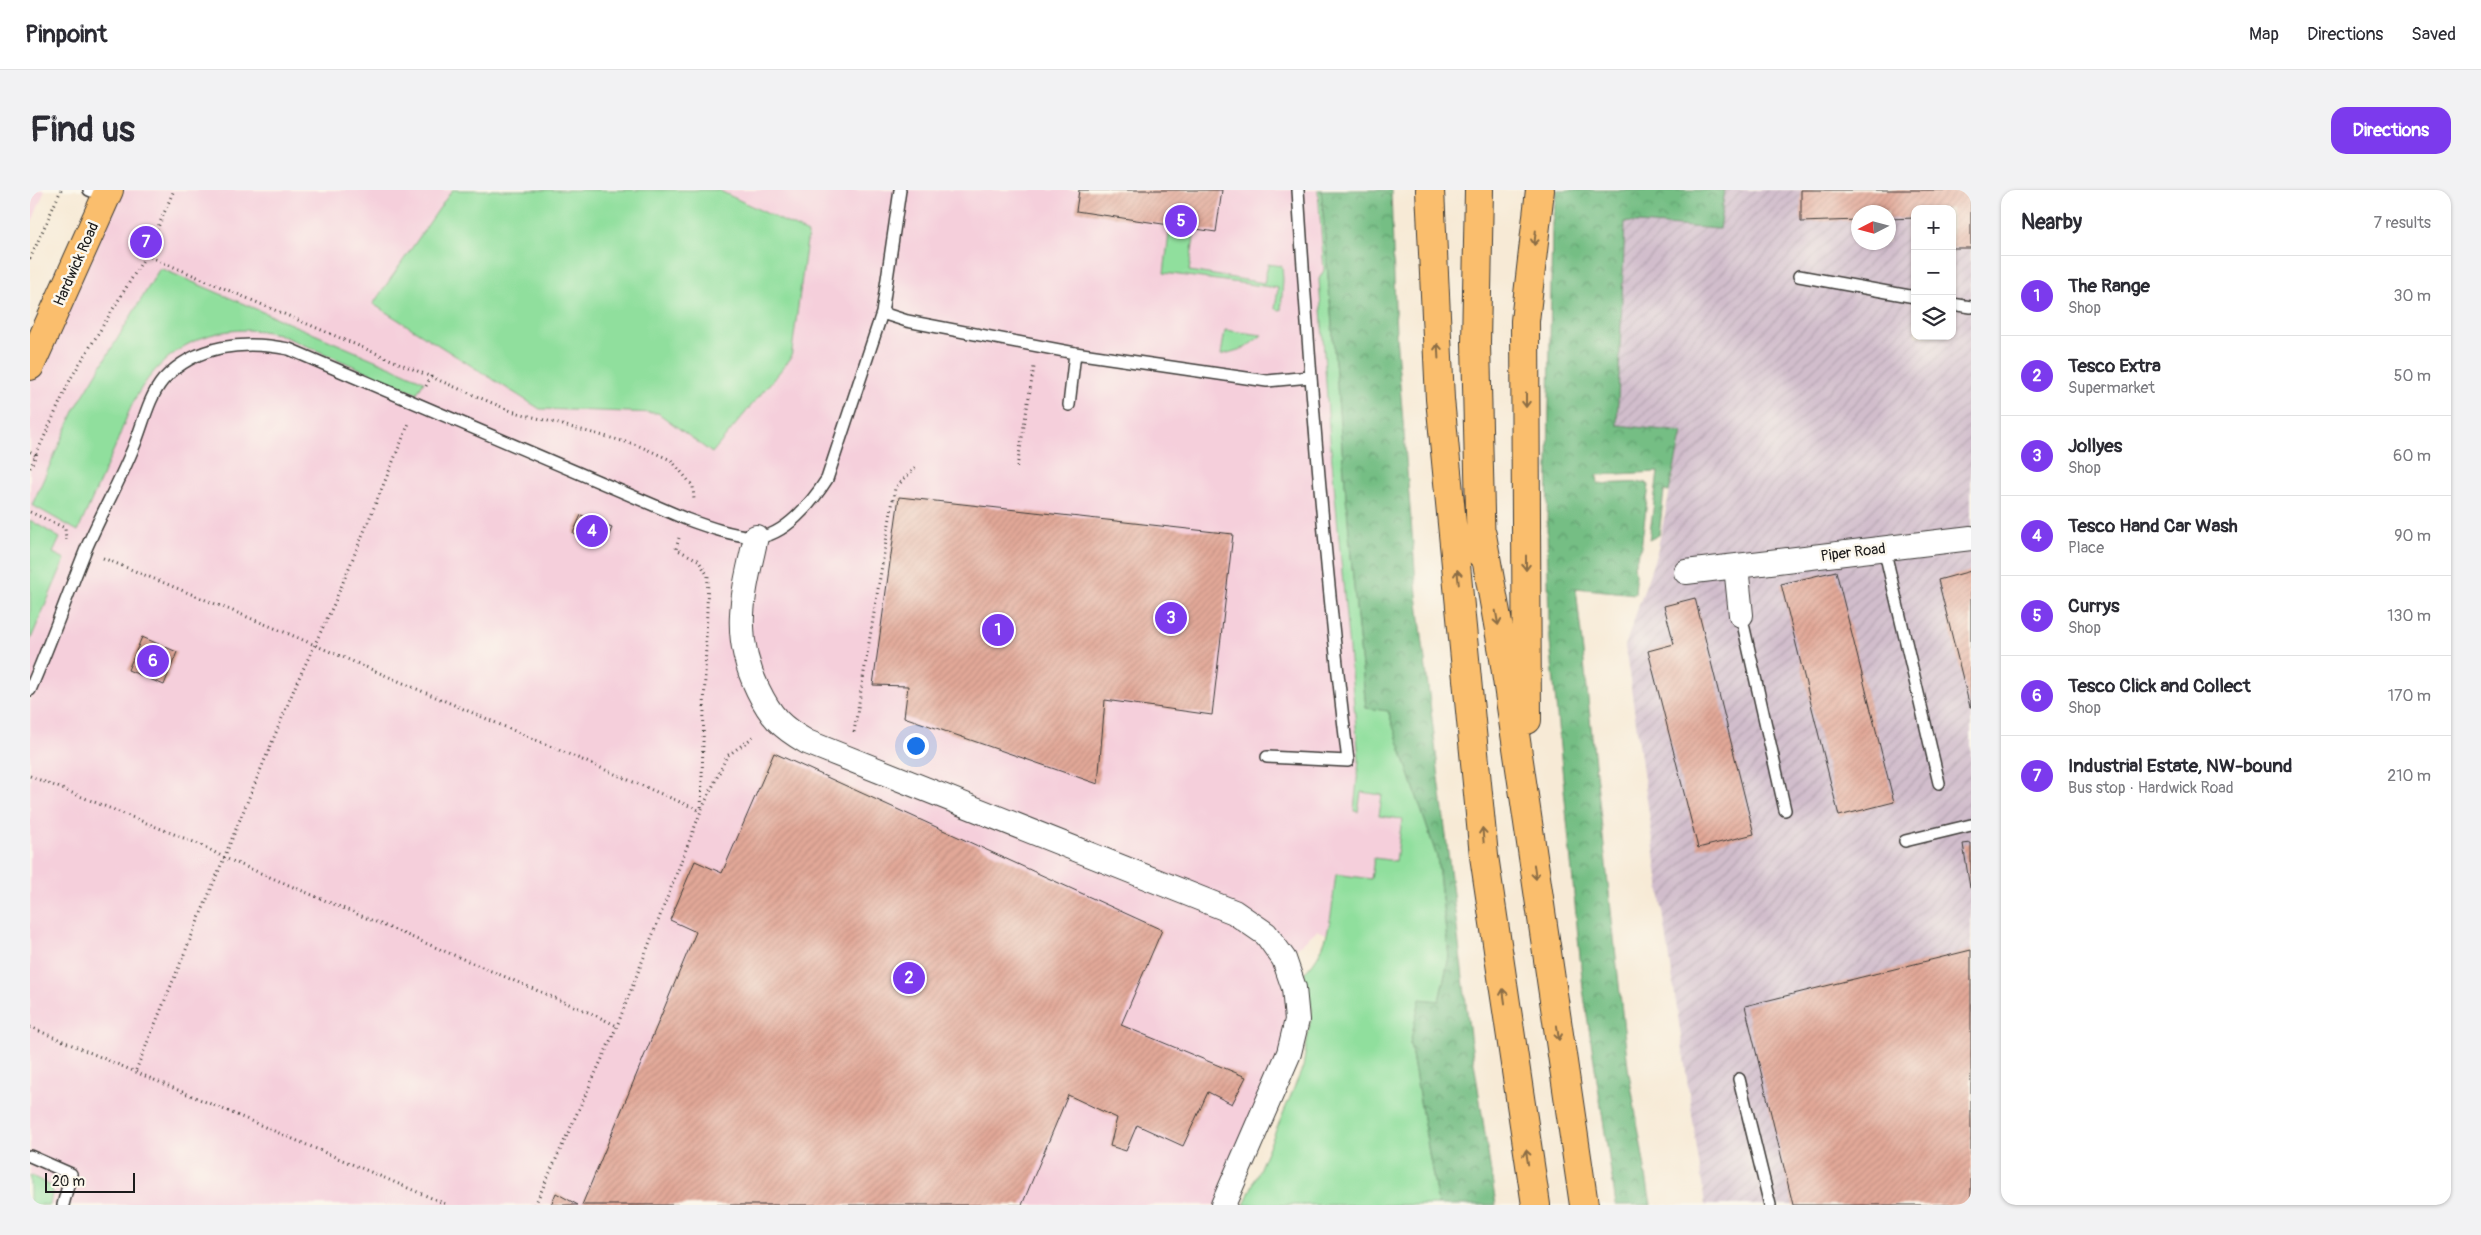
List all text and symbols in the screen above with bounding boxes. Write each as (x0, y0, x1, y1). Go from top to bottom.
text: Pinpoint (25, 20, 107, 49)
text: Map (2249, 23, 2279, 46)
text: Directions (2307, 23, 2383, 46)
text: Saved (2411, 23, 2456, 46)
button: Directions (2331, 107, 2451, 154)
text: Find us (30, 108, 135, 152)
pin: 5 (1165, 202, 1197, 240)
north arrow (1851, 205, 1896, 250)
map controls (1911, 205, 1956, 340)
button: + (1911, 205, 1956, 250)
text: Nearby (2021, 209, 2082, 236)
text: 7 results (2373, 213, 2431, 233)
street label: Hardwick Road (50, 219, 103, 309)
pin: 7 (130, 223, 162, 261)
one-way arrow (1530, 230, 1540, 246)
button: − (1911, 250, 1956, 295)
text: The Range (2068, 274, 2150, 298)
text: 1 (2034, 286, 2040, 306)
text: 30 m (2393, 286, 2431, 306)
button: layers (1911, 295, 1956, 340)
text: Shop (2068, 298, 2101, 318)
one-way arrow (1433, 343, 1442, 359)
text: Tesco Extra (2068, 354, 2161, 378)
text: 2 (2033, 366, 2041, 386)
text: 50 m (2394, 366, 2431, 386)
text: Supermarket (2068, 378, 2155, 398)
one-way arrow (1521, 392, 1531, 408)
text: Jollyes (2068, 434, 2122, 458)
text: 3 (2033, 446, 2041, 466)
text: 60 m (2393, 446, 2431, 466)
text: Shop (2068, 458, 2101, 478)
pin: 4 (576, 512, 608, 550)
text: Tesco Hand Car Wash (2068, 514, 2238, 538)
text: 4 (2032, 526, 2042, 546)
text: 90 m (2394, 526, 2431, 546)
text: Place (2068, 538, 2104, 558)
street label: Piper Road (1820, 539, 1887, 566)
one-way arrow (1521, 554, 1531, 571)
one-way arrow (1453, 570, 1463, 586)
text: Currys (2068, 594, 2119, 618)
pin: 3 (1155, 599, 1187, 637)
text: 5 (2033, 606, 2041, 626)
text: 130 m (2387, 606, 2431, 626)
one-way arrow (1492, 609, 1502, 625)
pin: 1 (982, 611, 1014, 649)
text: Shop (2068, 618, 2101, 638)
pin: 6 (137, 642, 169, 680)
text: Tesco Click and Collect (2068, 674, 2251, 698)
text: 6 (2032, 686, 2042, 706)
text: 170 m (2388, 686, 2431, 706)
text: Shop (2068, 698, 2101, 718)
your location (903, 733, 929, 759)
text: Industrial Estate, NW-bound (2068, 754, 2292, 778)
text: 7 (2033, 766, 2041, 786)
text: 210 m (2387, 766, 2431, 786)
text: Bus stop · Hardwick Road (2068, 778, 2234, 798)
one-way arrow (1478, 827, 1487, 843)
one-way arrow (1530, 863, 1540, 879)
pin: 2 (893, 959, 925, 997)
one-way arrow (1499, 988, 1509, 1004)
one-way arrow (1554, 1024, 1564, 1040)
one-way arrow (1522, 1149, 1532, 1165)
scale bar (45, 1170, 135, 1193)
text: 20 m (52, 1173, 85, 1190)

